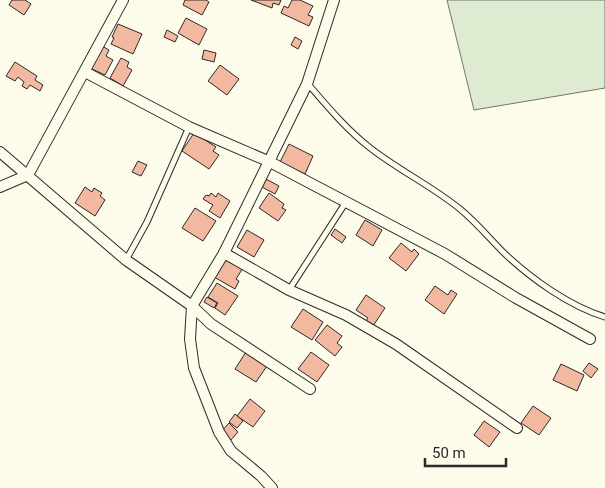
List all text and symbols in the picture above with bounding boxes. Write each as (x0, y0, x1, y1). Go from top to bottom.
scale bar (425, 436, 506, 468)
text: 50 m (432, 444, 466, 462)

